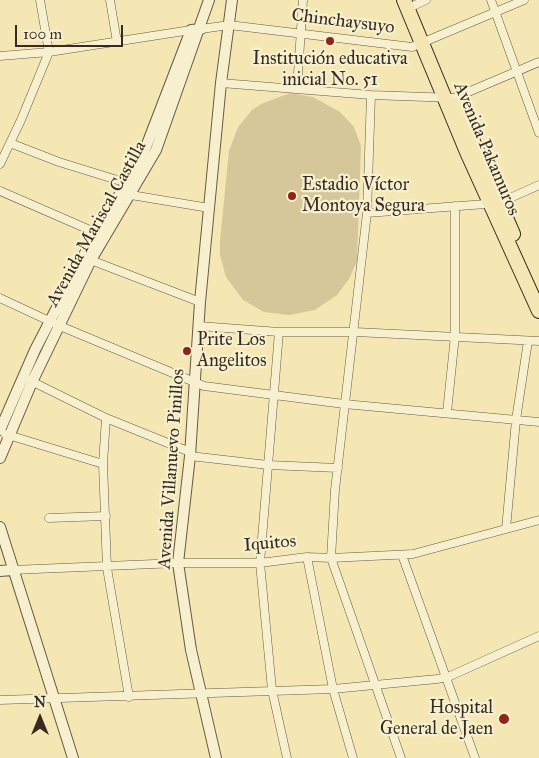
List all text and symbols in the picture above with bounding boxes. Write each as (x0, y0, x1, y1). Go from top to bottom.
street label: Chinchaysuyo (290, 5, 396, 39)
scale bar (18, 15, 125, 47)
text: 100 m (23, 25, 62, 43)
marker: Institución educativa inicial No. 51 (324, 35, 336, 47)
place label: Institución educativa inicial No. 51 (252, 49, 408, 92)
street label: Avenida Pakamuros (448, 79, 524, 219)
street label: Avenida Mariscal Castilla (42, 137, 152, 311)
place label: Estadio Víctor Montoya Segura (302, 175, 425, 218)
marker: Estadio Víctor Montoya Segura (286, 190, 298, 202)
place label: Prite Los Angelitos (197, 330, 267, 372)
marker: Prite Los Angelitos (181, 345, 193, 357)
street label: Avenida Villanuevo Pinillos (154, 368, 190, 570)
street label: Iquitos (243, 531, 297, 557)
north arrow (15, 693, 65, 743)
text: N (34, 694, 46, 711)
place label: Hospital General de Jaen (380, 698, 493, 741)
marker: Hospital General de Jaen (497, 712, 511, 726)

